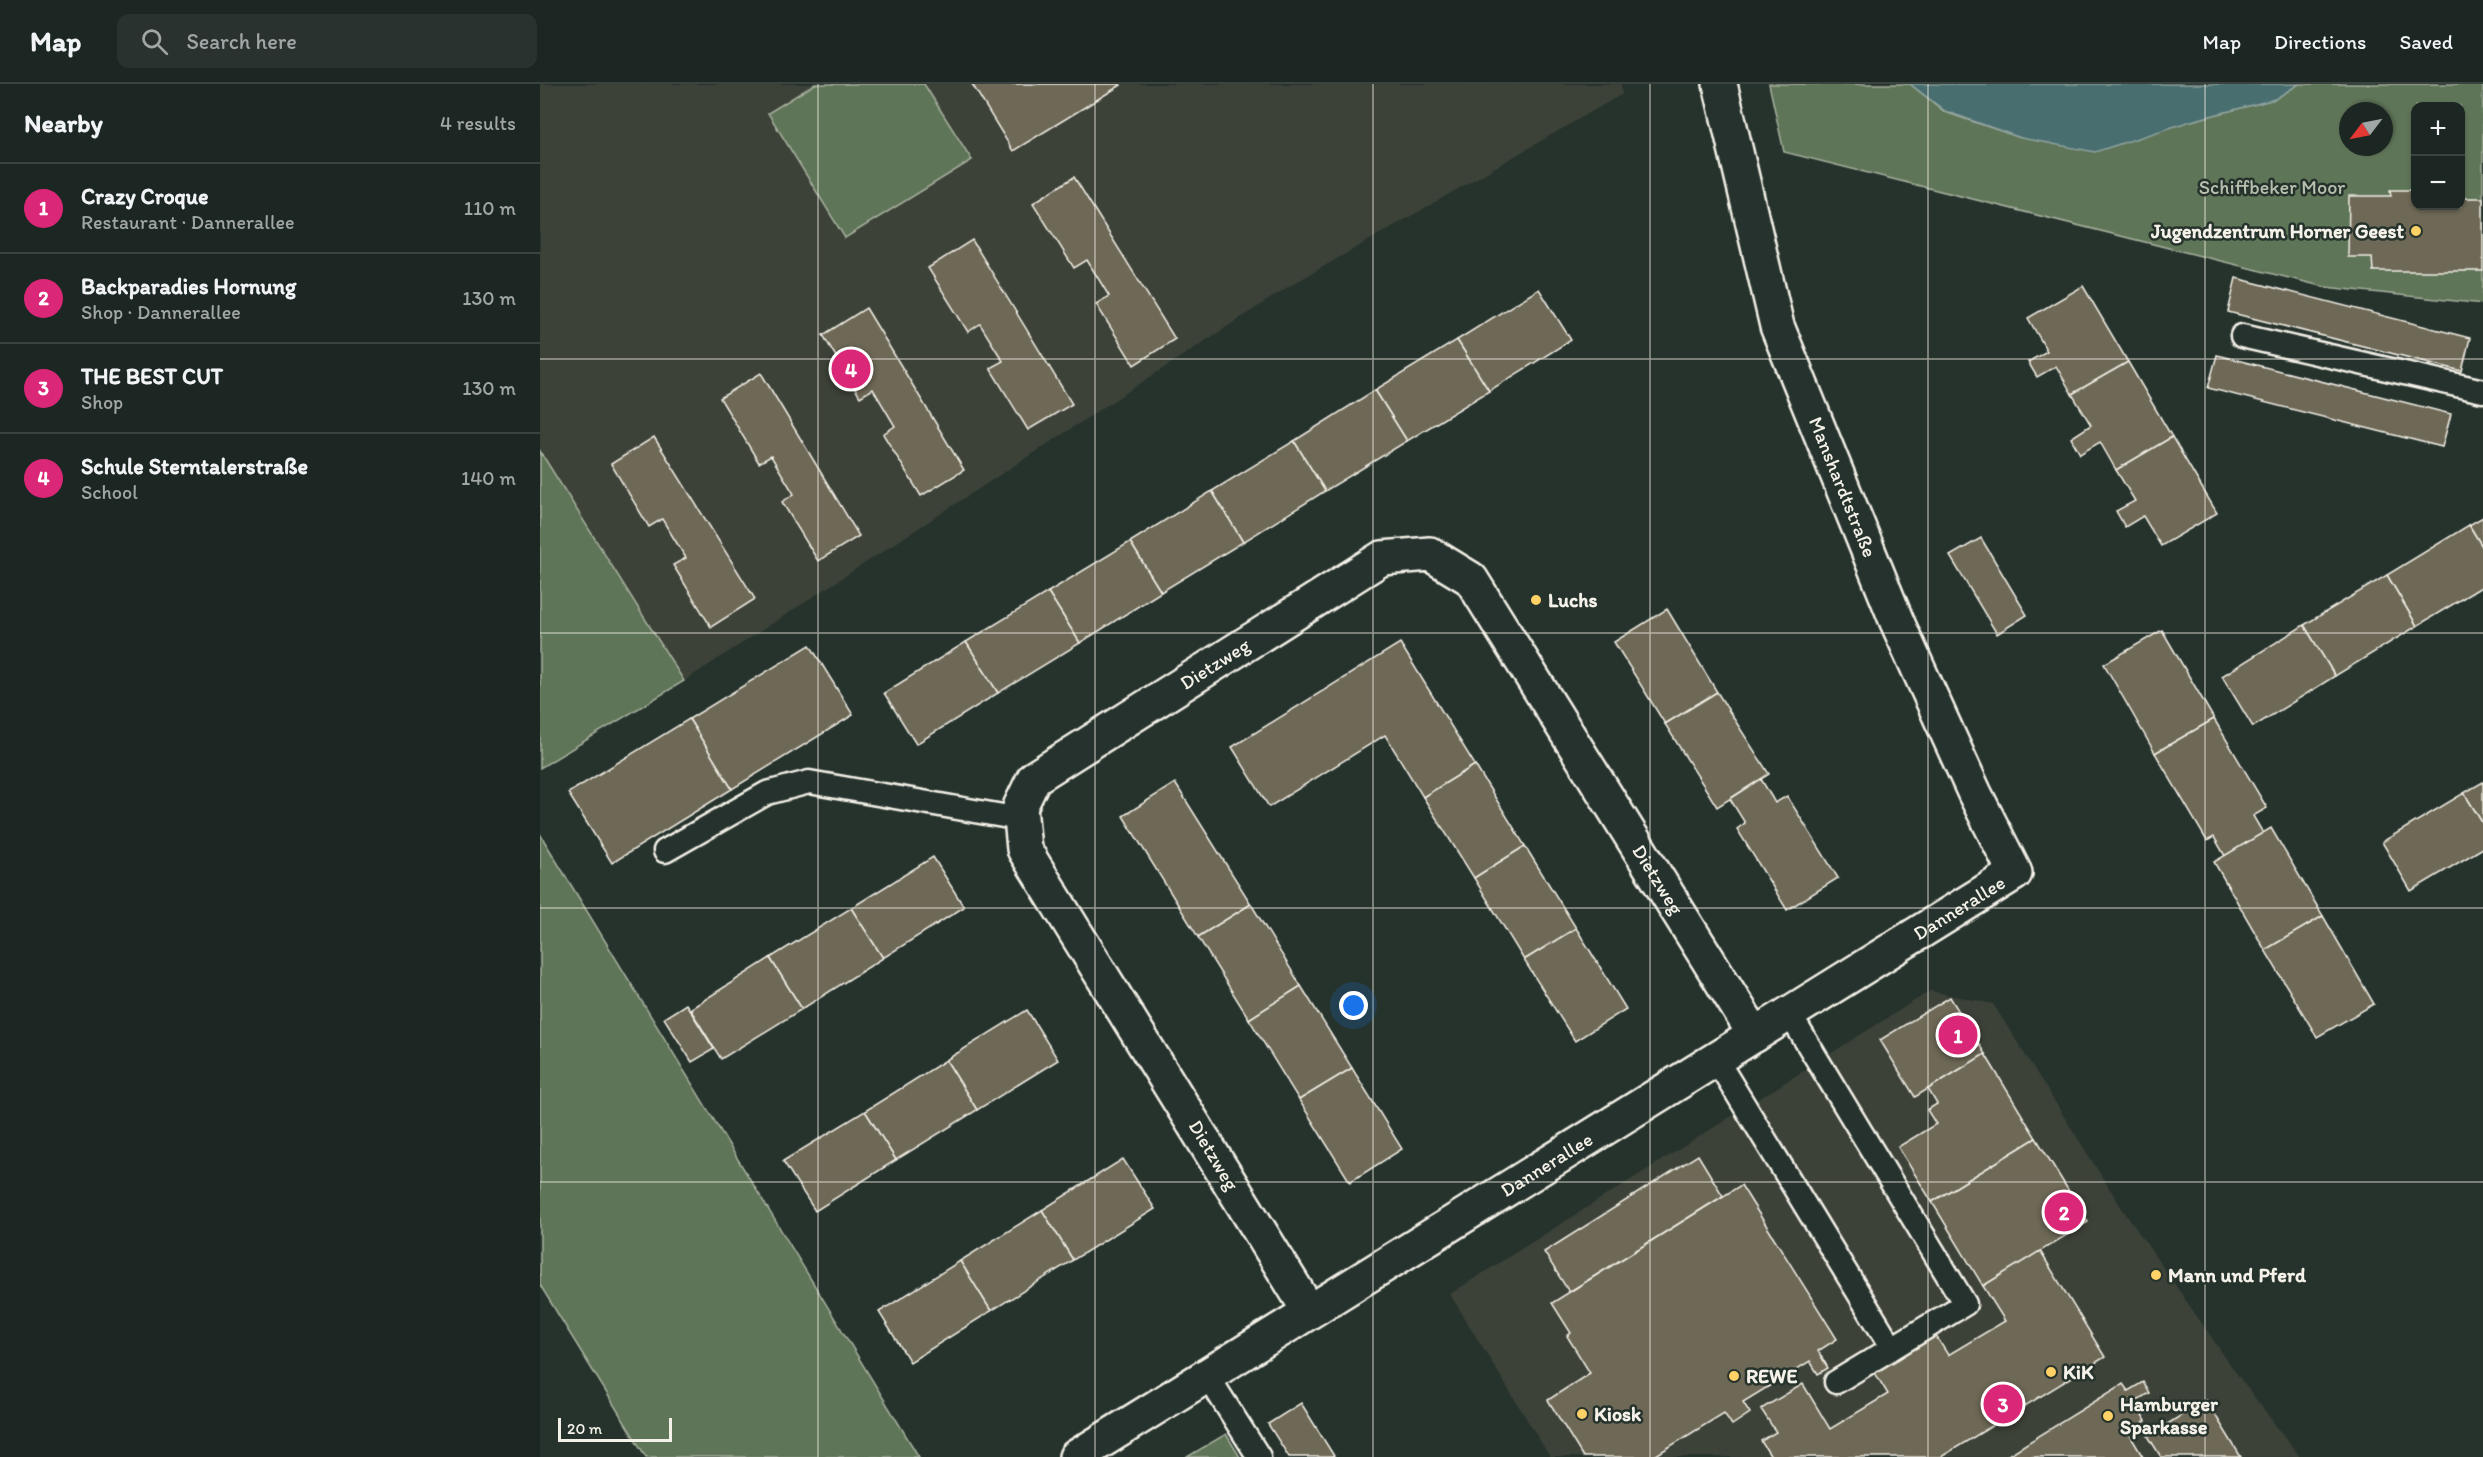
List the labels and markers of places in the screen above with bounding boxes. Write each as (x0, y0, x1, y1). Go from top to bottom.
place label: Jugendzentrum Horner Geest (2150, 219, 2404, 244)
marker: Jugendzentrum Horner Geest (2409, 224, 2423, 238)
pin: 4 (832, 346, 870, 392)
place label: Luchs (1548, 588, 1598, 612)
marker: Luchs (1529, 593, 1543, 607)
pin: 1 (1938, 1012, 1978, 1058)
pin: 2 (2044, 1190, 2084, 1234)
place label: Mann und Pferd (2168, 1263, 2307, 1287)
marker: Mann und Pferd (2149, 1268, 2163, 1282)
place label: KiK (2063, 1360, 2094, 1384)
place label: REWE (1746, 1364, 1797, 1388)
marker: KiK (2044, 1365, 2058, 1379)
marker: REWE (1727, 1369, 1741, 1383)
pin: 3 (1984, 1382, 2022, 1426)
place label: Hamburger Sparkasse (2120, 1392, 2218, 1440)
place label: Kiosk (1594, 1402, 1642, 1426)
marker: Kiosk (1575, 1407, 1589, 1421)
marker: Hamburger Sparkasse (2101, 1409, 2115, 1423)

